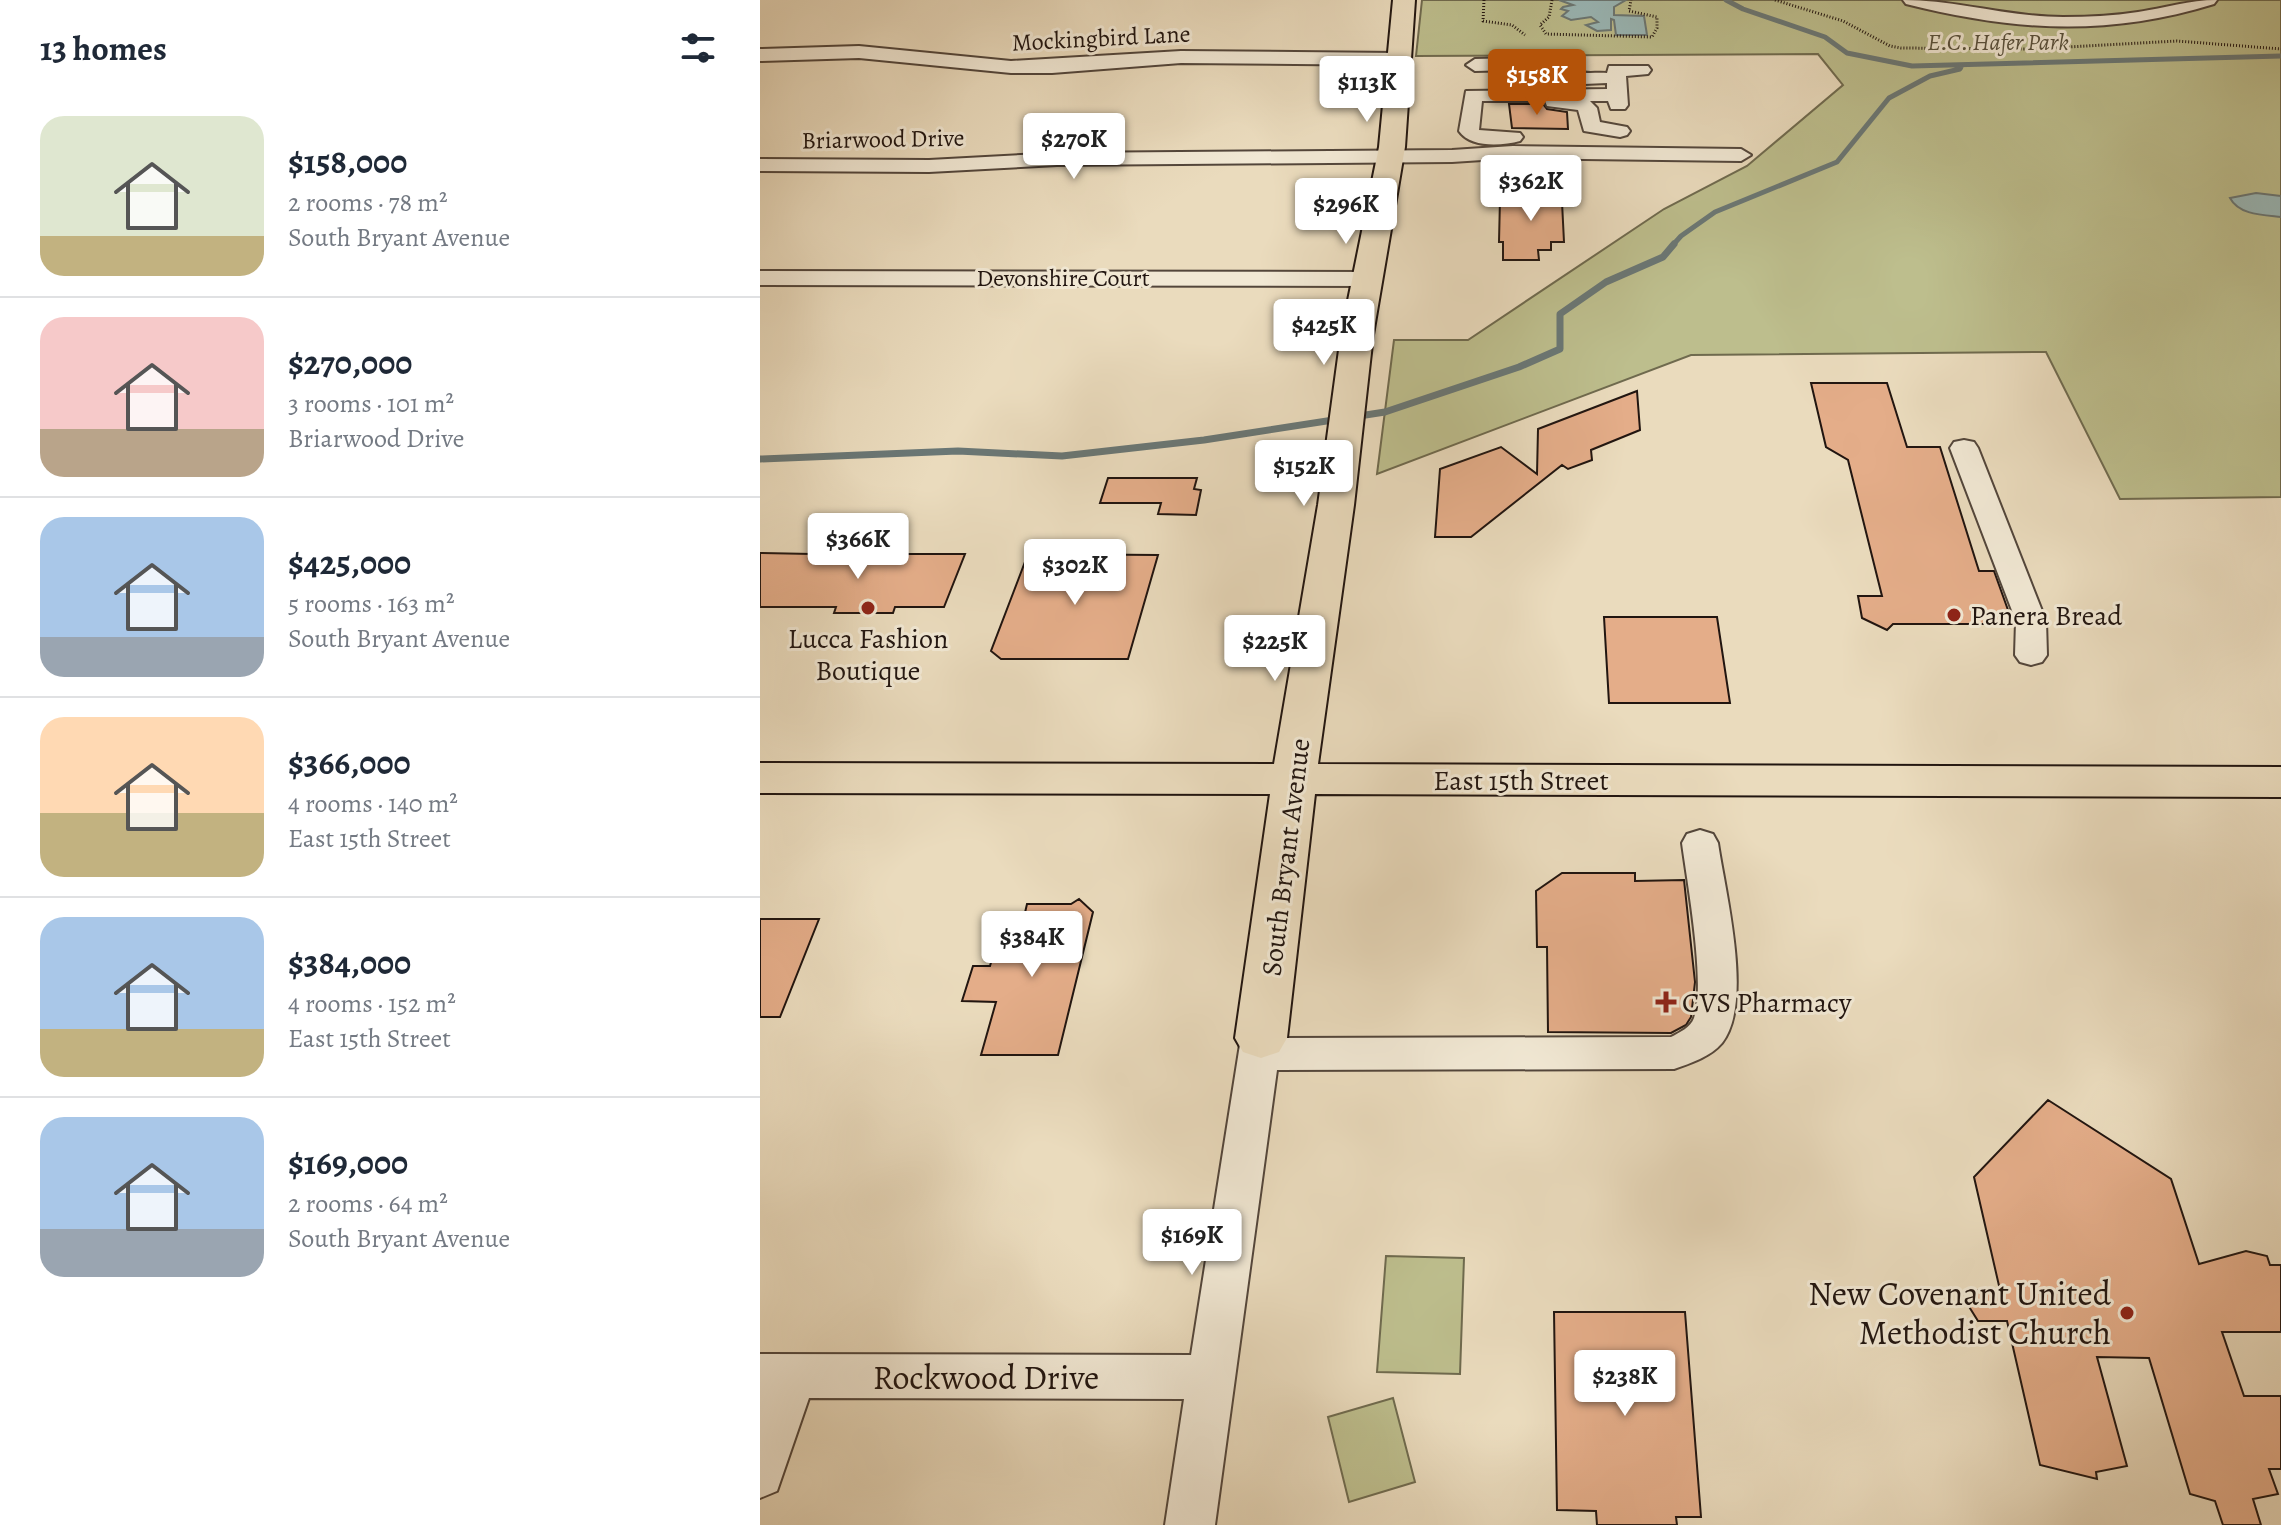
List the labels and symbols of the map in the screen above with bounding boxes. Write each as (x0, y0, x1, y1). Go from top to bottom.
street label: Mockingbird Lane (1011, 17, 1191, 59)
park label: E.C. Hafer Park (1927, 26, 2069, 58)
pin: $158K (1481, 49, 1593, 117)
pin: $113K (1311, 56, 1423, 124)
pin: $270K (1018, 113, 1130, 181)
street label: Briarwood Drive (801, 122, 965, 156)
pin: $362K (1475, 155, 1587, 223)
pin: $296K (1290, 178, 1402, 246)
street label: Devonshire Court (976, 262, 1150, 294)
pin: $425K (1268, 299, 1380, 367)
pin: $152K (1248, 440, 1360, 508)
pin: $366K (802, 513, 914, 581)
pin: $302K (1019, 539, 1131, 607)
place label: Panera Bread (1970, 597, 2123, 635)
marker: Lucca Fashion Boutique (859, 599, 877, 617)
marker: Panera Bread (1945, 606, 1963, 624)
pin: $225K (1219, 615, 1331, 683)
place label: Lucca Fashion Boutique (788, 620, 948, 690)
street label: South Bryant Avenue (1253, 736, 1319, 978)
street label: East 15th Street (1433, 762, 1609, 800)
pin: $384K (976, 911, 1088, 979)
place label: CVS Pharmacy (1682, 984, 1852, 1022)
marker: CVS Pharmacy (1657, 993, 1675, 1011)
pin: $169K (1136, 1209, 1248, 1277)
place label: New Covenant United Methodist Church (1808, 1270, 2112, 1356)
marker: New Covenant United Methodist Church (2118, 1304, 2136, 1322)
pin: $238K (1569, 1350, 1681, 1418)
street label: Rockwood Drive (873, 1354, 1099, 1401)

